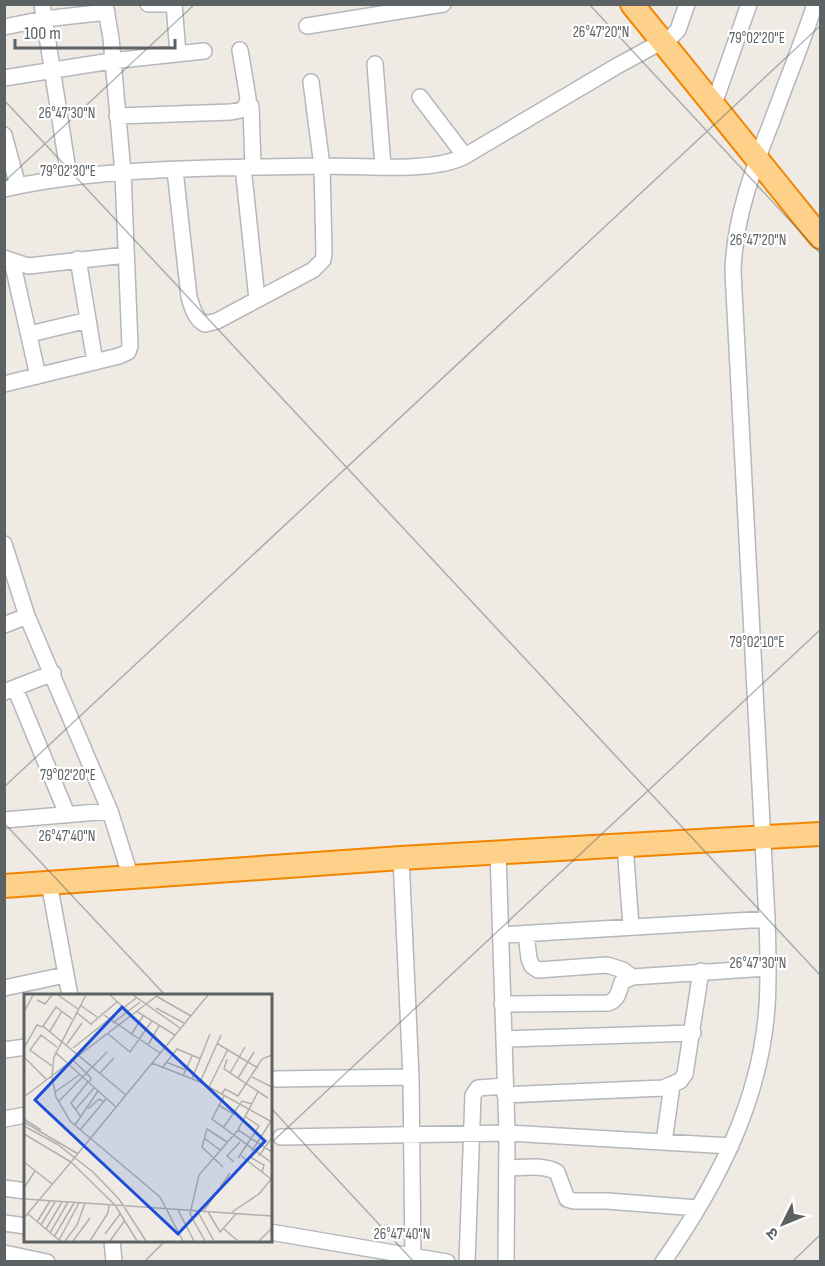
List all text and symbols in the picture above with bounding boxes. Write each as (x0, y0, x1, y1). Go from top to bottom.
scale bar (15, 12, 176, 50)
text: 100 m (24, 23, 61, 44)
text: 26°47'20"N (573, 23, 629, 42)
text: 79°02'20"E (729, 29, 785, 48)
text: 26°47'30"N (39, 104, 95, 123)
text: 79°02'30"E (40, 162, 96, 181)
text: 26°47'20"N (730, 231, 786, 250)
text: 79°02'10"E (730, 633, 784, 652)
text: 79°02'20"E (40, 766, 96, 785)
text: 26°47'40"N (39, 827, 95, 846)
text: 26°47'30"N (730, 954, 786, 973)
inset map (24, 994, 272, 1242)
north arrow (753, 1194, 813, 1254)
text: उ (763, 1223, 783, 1243)
text: 26°47'40"N (374, 1225, 430, 1244)

